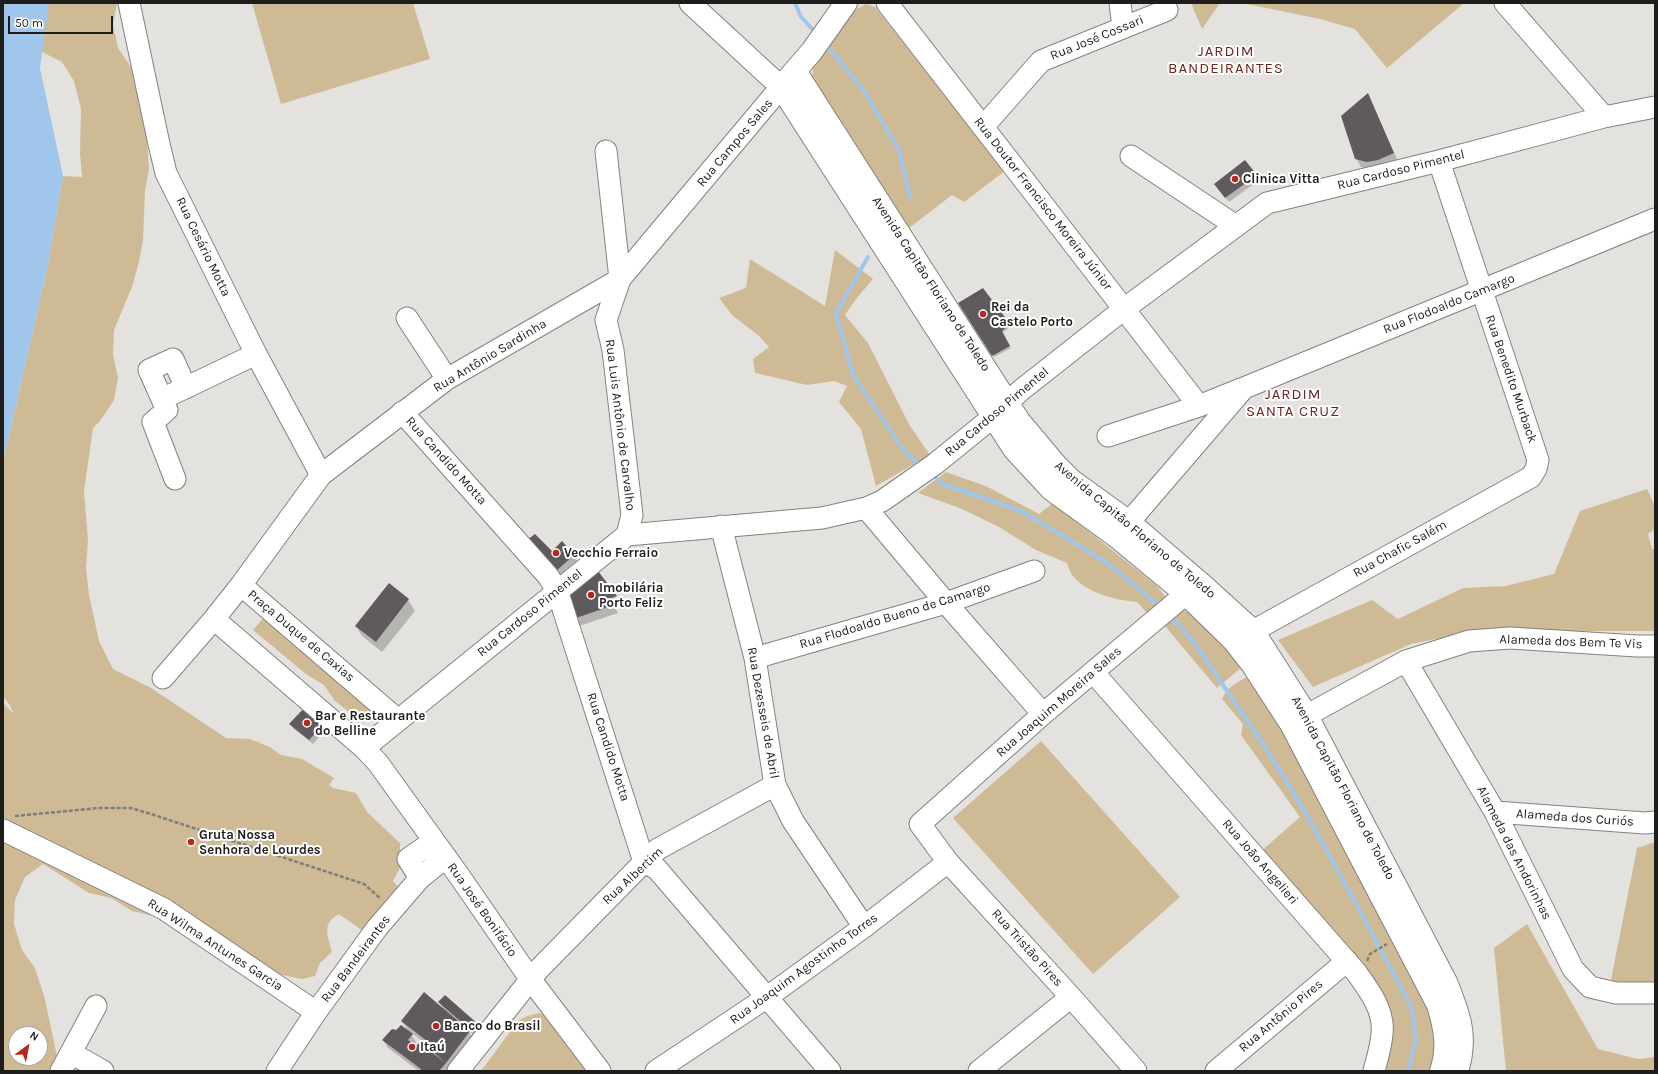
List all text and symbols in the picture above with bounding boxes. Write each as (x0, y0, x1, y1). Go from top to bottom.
scale bar (10, 8, 115, 34)
street label: Rua José Cossari (1048, 12, 1146, 64)
text: 50 m (15, 16, 43, 30)
district label: JARDIM BANDEIRANTES (1168, 43, 1284, 78)
street label: Rua Campos Sales (694, 96, 776, 190)
street label: Rua Doutor Francisco Moreira Júnior (971, 114, 1115, 294)
street label: Rua Cardoso Pimentel (1336, 147, 1466, 193)
place label: Clinica Vitta (1243, 171, 1320, 187)
marker: Clinica Vitta (1230, 174, 1240, 184)
street label: Avenida Capitão Floriano de Toledo (869, 194, 993, 374)
street label: Rua Cesário Motta (172, 195, 234, 299)
street label: Rua Flodoaldo Camargo (1381, 270, 1517, 338)
place label: Rei da Castelo Porto (991, 299, 1073, 330)
marker: Rei da Castelo Porto (978, 309, 988, 319)
street label: Rua Benedito Murback (1482, 313, 1540, 445)
street label: Rua Antônio Sardinha (431, 316, 549, 396)
street label: Rua Luis Antônio de Carvalho (602, 338, 638, 512)
street label: Rua Cardoso Pimentel (942, 364, 1052, 460)
district label: JARDIM SANTA CRUZ (1246, 386, 1340, 421)
street label: Rua Candido Motta (402, 414, 490, 508)
street label: Avenida Capitão Floriano de Toledo (1051, 458, 1219, 602)
street label: Rua Chafic Salém (1350, 517, 1450, 581)
place label: Vecchio Ferraio (564, 545, 658, 561)
marker: Vecchio Ferraio (551, 548, 561, 558)
street label: Rua Cardoso Pimentel (474, 566, 586, 660)
place label: Imobilária Porto Feliz (599, 580, 663, 611)
street label: Rua Flodoaldo Bueno de Camargo (798, 580, 992, 652)
street label: Praça Duque de Caxias (244, 587, 358, 685)
marker: Imobilária Porto Feliz (586, 590, 596, 600)
street label: Alameda dos Bem Te Vis (1499, 632, 1643, 652)
street label: Rua Joaquim Moreira Sales (993, 643, 1125, 761)
street label: Rua Dezesseis de Abril (744, 646, 782, 780)
street label: Rua Candido Motta (583, 691, 633, 803)
street label: Avenida Capitão Floriano de Toledo (1288, 694, 1398, 882)
place label: Bar e Restaurante do Belline (315, 708, 425, 739)
marker: Bar e Restaurante do Belline (302, 718, 312, 728)
street label: Alameda das Andorinhas (1473, 783, 1555, 923)
street label: Alameda dos Curiós (1516, 806, 1634, 830)
street label: Rua João Angelieri (1219, 816, 1301, 908)
place label: Gruta Nossa Senhora de Lourdes (199, 827, 321, 858)
marker: Gruta Nossa Senhora de Lourdes (186, 837, 196, 847)
street label: Rua Albertim (599, 844, 667, 908)
street label: Rua José Bonifácio (444, 860, 520, 960)
street label: Rua Wilma Antunes Garcia (144, 895, 286, 995)
street label: Rua Tristão Pires (988, 906, 1066, 990)
street label: Rua Joaquim Agostinho Torres (727, 910, 881, 1028)
street label: Rua Bandeirantes (318, 912, 394, 1006)
street label: Rua Antônio Pires (1236, 976, 1326, 1056)
place label: Banco do Brasil (444, 1018, 540, 1034)
marker: Banco do Brasil (431, 1021, 441, 1031)
north arrow (8, 1026, 48, 1066)
text: N (27, 1029, 41, 1044)
place label: Itaú (420, 1039, 445, 1055)
marker: Itaú (407, 1042, 417, 1052)

